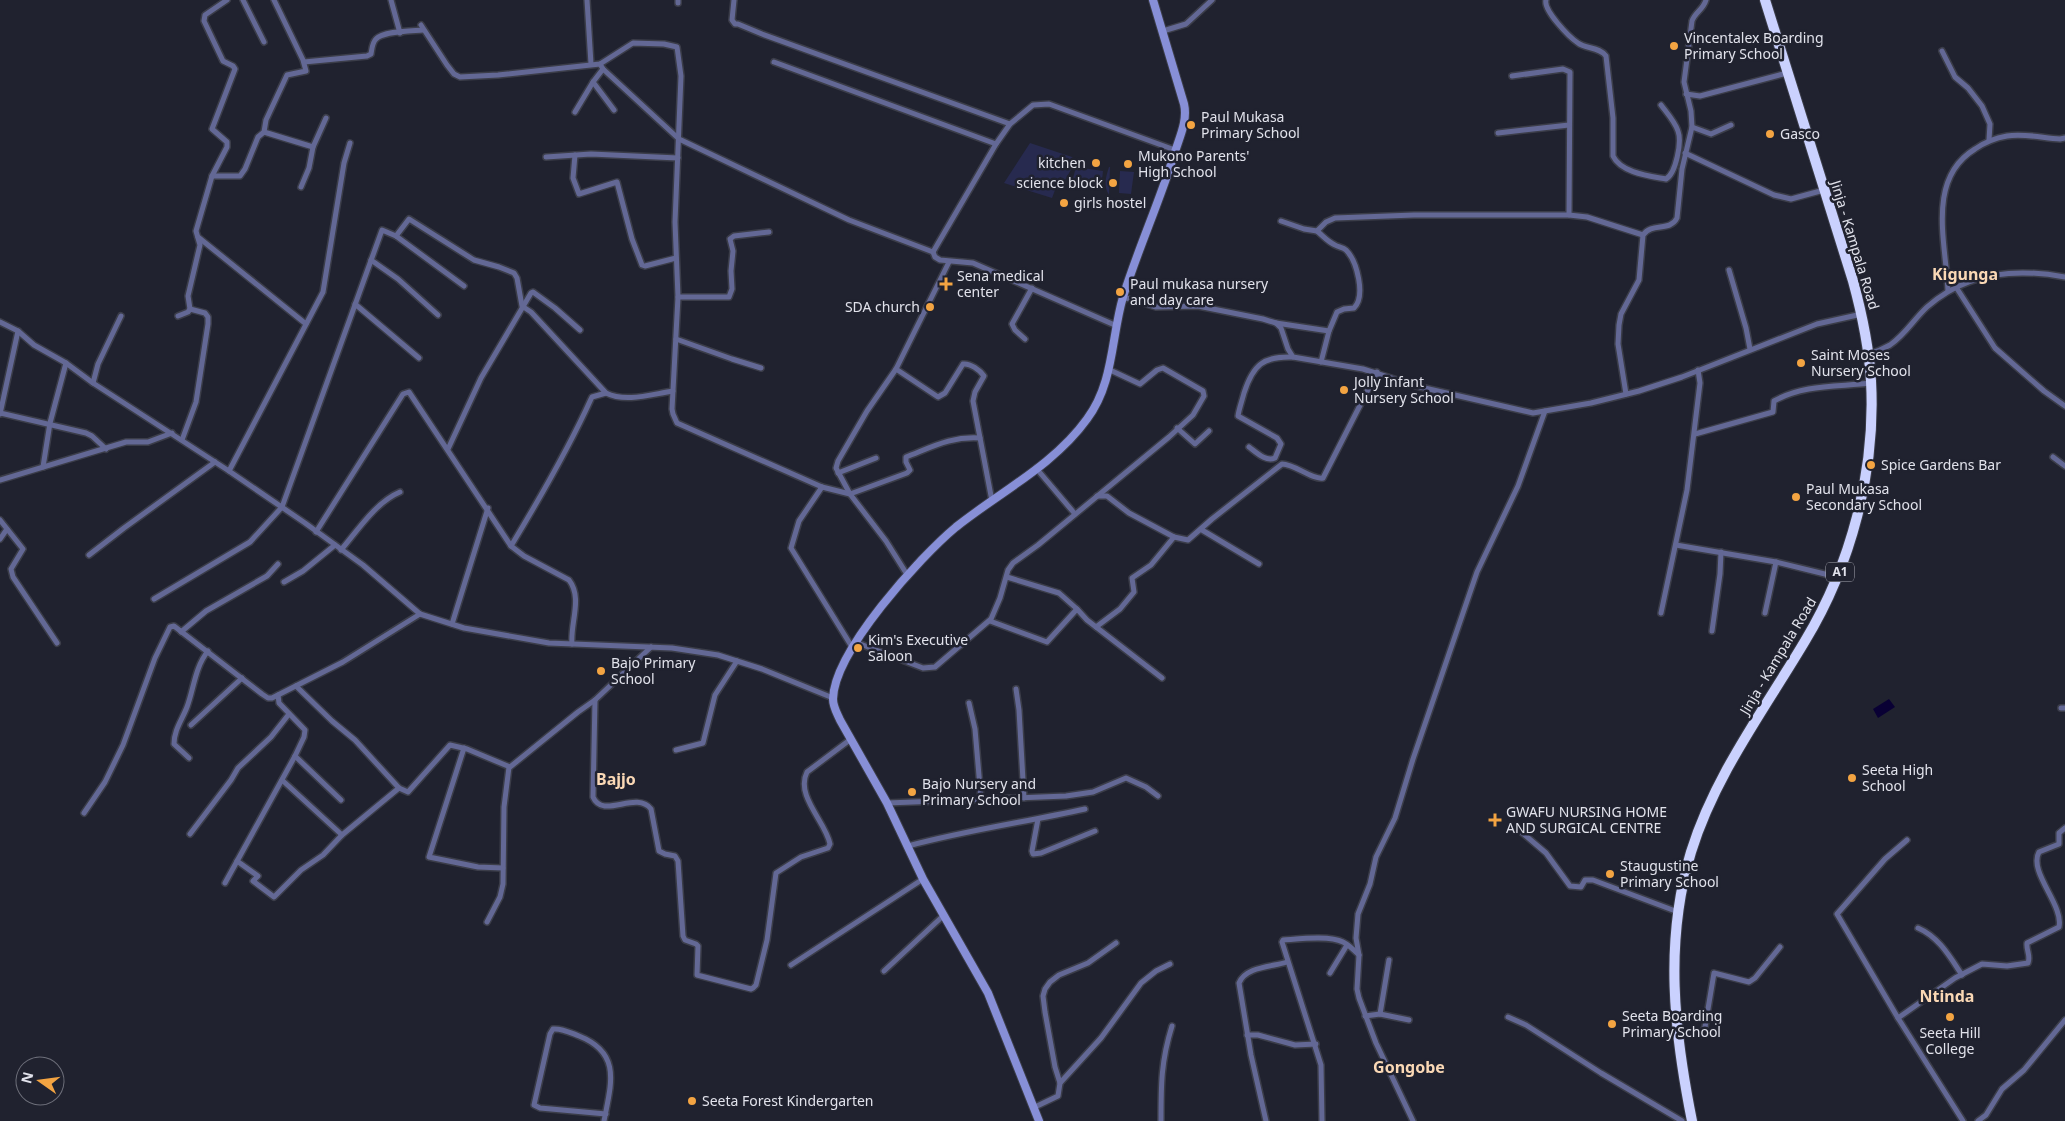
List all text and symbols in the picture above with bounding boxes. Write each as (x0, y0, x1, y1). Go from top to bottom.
place label: Vincentalex Boarding Primary School (1684, 28, 1824, 63)
marker: Vincentalex Boarding Primary School (1668, 40, 1680, 52)
place label: Paul Mukasa Primary School (1201, 107, 1300, 142)
marker: Paul Mukasa Primary School (1185, 119, 1197, 131)
place label: Gasco (1780, 124, 1820, 143)
marker: Gasco (1764, 128, 1776, 140)
place label: Mukono Parents' High School (1138, 146, 1249, 181)
place label: kitchen (1038, 153, 1086, 172)
marker: kitchen (1090, 157, 1102, 169)
marker: Mukono Parents' High School (1122, 158, 1134, 170)
place label: science block (1016, 173, 1104, 192)
street label: Jinja - Kampala Road (1826, 176, 1884, 312)
marker: science block (1107, 177, 1119, 189)
place label: girls hostel (1074, 193, 1146, 212)
marker: girls hostel (1058, 197, 1070, 209)
district label: Kigunga (1932, 263, 1998, 285)
place label: Sena medical center (957, 266, 1044, 301)
place label: Paul mukasa nursery and day care (1130, 274, 1269, 309)
marker: Sena medical center (939, 277, 953, 291)
marker: Paul mukasa nursery and day care (1114, 286, 1126, 298)
place label: SDA church (845, 297, 920, 316)
marker: SDA church (924, 301, 936, 313)
place label: Saint Moses Nursery School (1811, 345, 1911, 380)
marker: Saint Moses Nursery School (1795, 357, 1807, 369)
place label: Jolly Infant Nursery School (1352, 372, 1454, 407)
marker: Jolly Infant Nursery School (1338, 384, 1350, 396)
place label: Spice Gardens Bar (1881, 455, 2001, 474)
marker: Spice Gardens Bar (1865, 459, 1877, 471)
place label: Paul Mukasa Secondary School (1806, 479, 1922, 514)
marker: Paul Mukasa Secondary School (1790, 491, 1802, 503)
road number: A1 (1826, 562, 1854, 582)
street label: Jinja - Kampala Road (1734, 593, 1820, 720)
place label: Kim's Executive Saloon (868, 630, 968, 665)
marker: Kim's Executive Saloon (852, 642, 864, 654)
place label: Bajo Primary School (611, 653, 696, 688)
marker: Bajo Primary School (595, 665, 607, 677)
place label: Seeta High School (1862, 760, 1933, 795)
district label: Bajjo (596, 768, 636, 790)
marker: Seeta High School (1846, 772, 1858, 784)
place label: Bajo Nursery and Primary School (922, 774, 1036, 809)
marker: Bajo Nursery and Primary School (906, 786, 918, 798)
place label: GWAFU NURSING HOME AND SURGICAL CENTRE (1506, 802, 1667, 837)
marker: GWAFU NURSING HOME AND SURGICAL CENTRE (1488, 813, 1502, 827)
place label: Staugustine Primary School (1620, 856, 1719, 891)
marker: Staugustine Primary School (1604, 868, 1616, 880)
district label: Ntinda (1920, 985, 1974, 1007)
place label: Seeta Boarding Primary School (1622, 1006, 1722, 1041)
marker: Seeta Hill College (1944, 1011, 1956, 1023)
marker: Seeta Boarding Primary School (1606, 1018, 1618, 1030)
place label: Seeta Hill College (1919, 1023, 1981, 1058)
north arrow (15, 1056, 65, 1106)
district label: Gongobe (1373, 1056, 1445, 1078)
text: N (16, 1070, 37, 1086)
place label: Seeta Forest Kindergarten (702, 1091, 874, 1110)
marker: Seeta Forest Kindergarten (686, 1095, 698, 1107)

